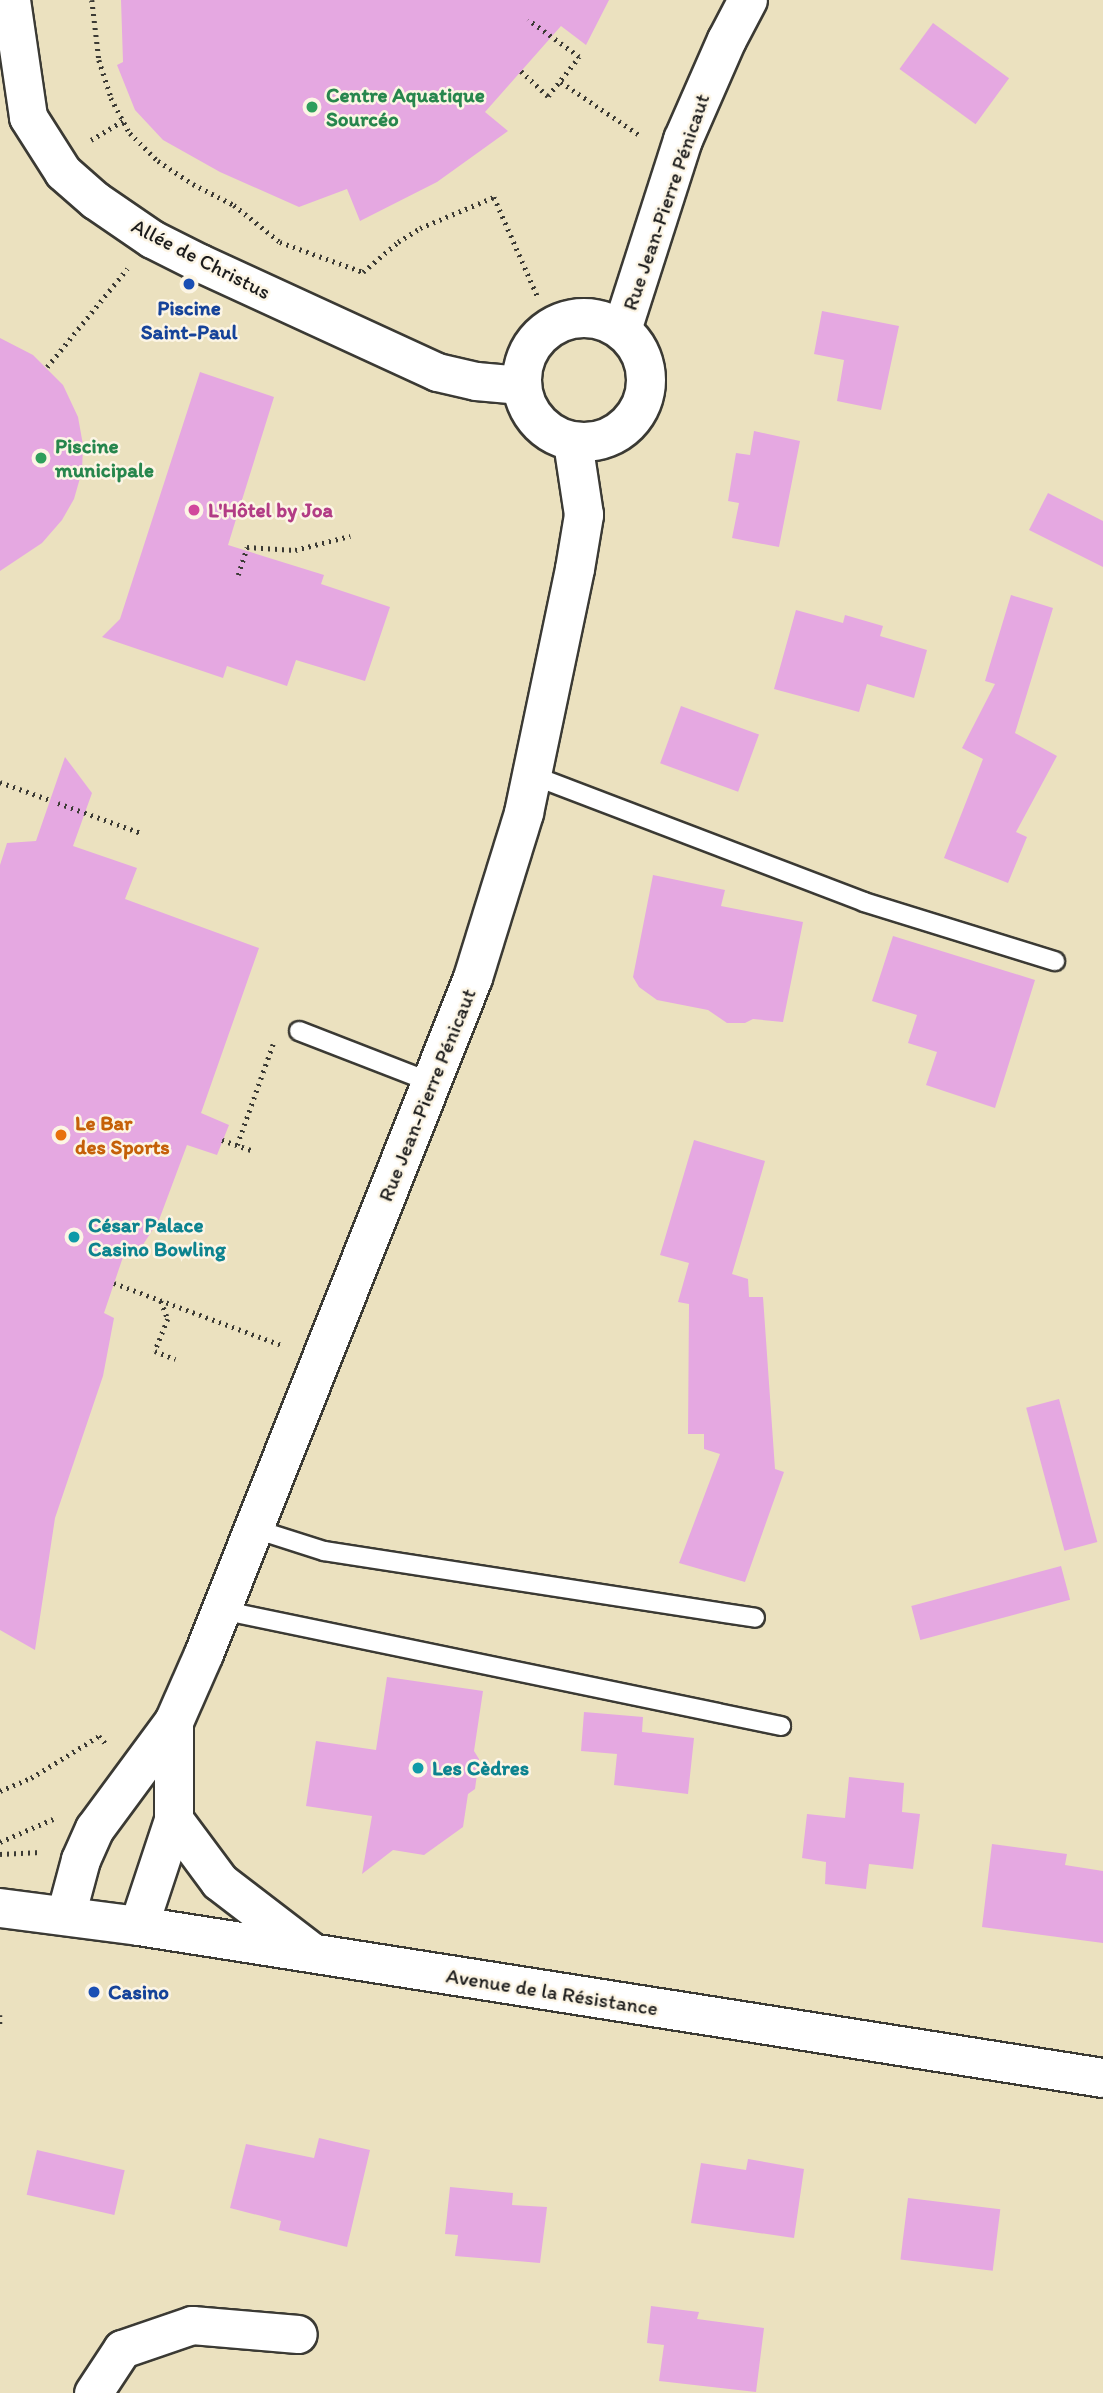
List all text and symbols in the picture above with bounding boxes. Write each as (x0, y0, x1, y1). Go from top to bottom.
place label: Centre Aquatique Sourcéo (326, 82, 484, 132)
street label: Rue Jean-Pierre Pénicaut (617, 91, 715, 313)
marker: Centre Aquatique Sourcéo (304, 99, 320, 115)
street label: Allée de Christus (127, 213, 275, 305)
marker: Piscine Saint-Paul (181, 276, 197, 292)
place label: Piscine Saint-Paul (141, 295, 237, 345)
place label: Piscine municipale (55, 433, 154, 483)
marker: Piscine municipale (33, 450, 49, 466)
place label: L'Hôtel by Joa (208, 497, 333, 523)
marker: L'Hôtel by Joa (186, 502, 202, 518)
street label: Rue Jean-Pierre Pénicaut (373, 985, 481, 1205)
place label: Le Bar des Sports (75, 1110, 169, 1160)
marker: Le Bar des Sports (53, 1127, 69, 1143)
place label: César Palace Casino Bowling (88, 1212, 226, 1262)
marker: César Palace Casino Bowling (66, 1229, 82, 1245)
place label: Les Cèdres (432, 1755, 529, 1781)
marker: Les Cèdres (410, 1760, 426, 1776)
street label: Avenue de la Résistance (444, 1963, 660, 2021)
place label: Casino (108, 1979, 169, 2005)
marker: Casino (86, 1984, 102, 2000)

